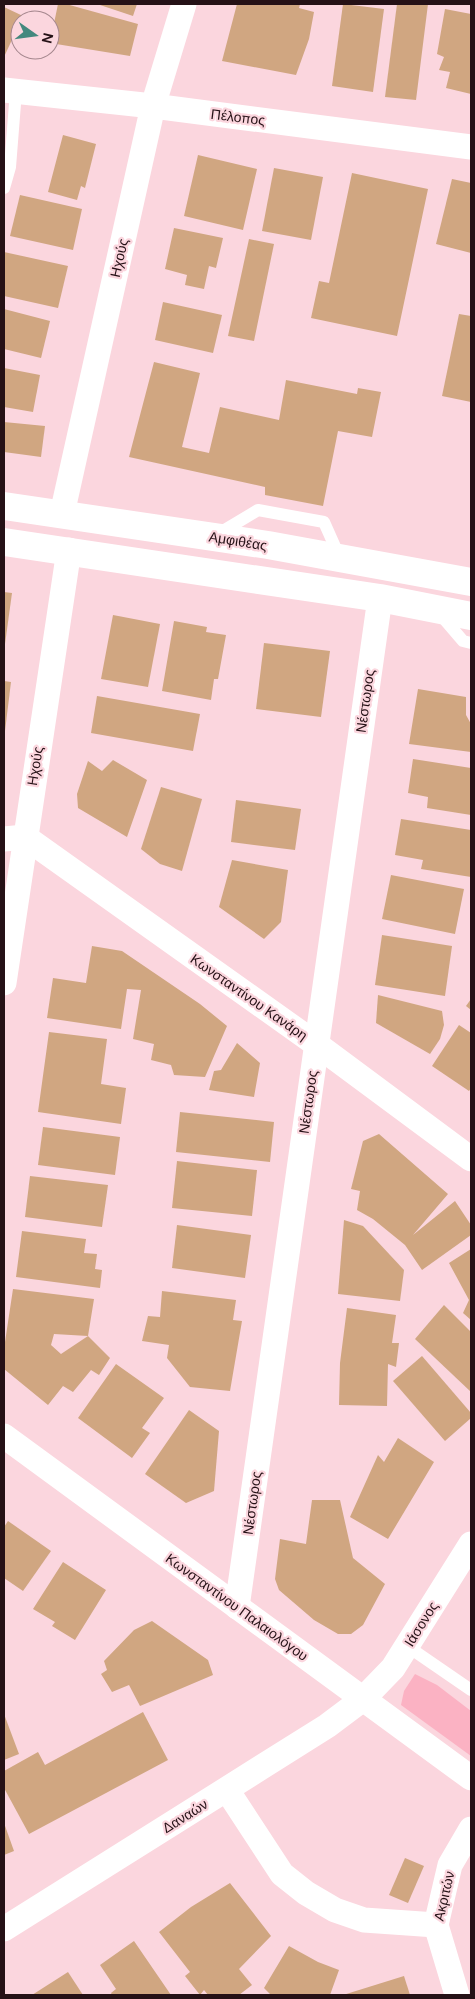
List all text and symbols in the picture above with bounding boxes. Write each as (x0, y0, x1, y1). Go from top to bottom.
north arrow (10, 10, 60, 60)
text: N (38, 31, 58, 45)
street label: Πέλοπος (210, 105, 266, 129)
street label: Ηχούς (106, 237, 132, 279)
street label: Αμφιθέας (208, 528, 269, 555)
street label: Νέστωρος (352, 668, 378, 734)
street label: Ηχούς (23, 745, 47, 787)
street label: Κωνσταντίνου Κανάρη (187, 950, 311, 1044)
street label: Νέστωρος (295, 1069, 321, 1135)
street label: Νέστωρος (239, 1470, 265, 1536)
street label: Κωνσταντίνου Παλαιολόγου (162, 1549, 312, 1665)
street label: Ιάσονος (400, 1598, 442, 1650)
street label: Δαναών (159, 1795, 211, 1837)
street label: Ακριτών (430, 1869, 458, 1923)

